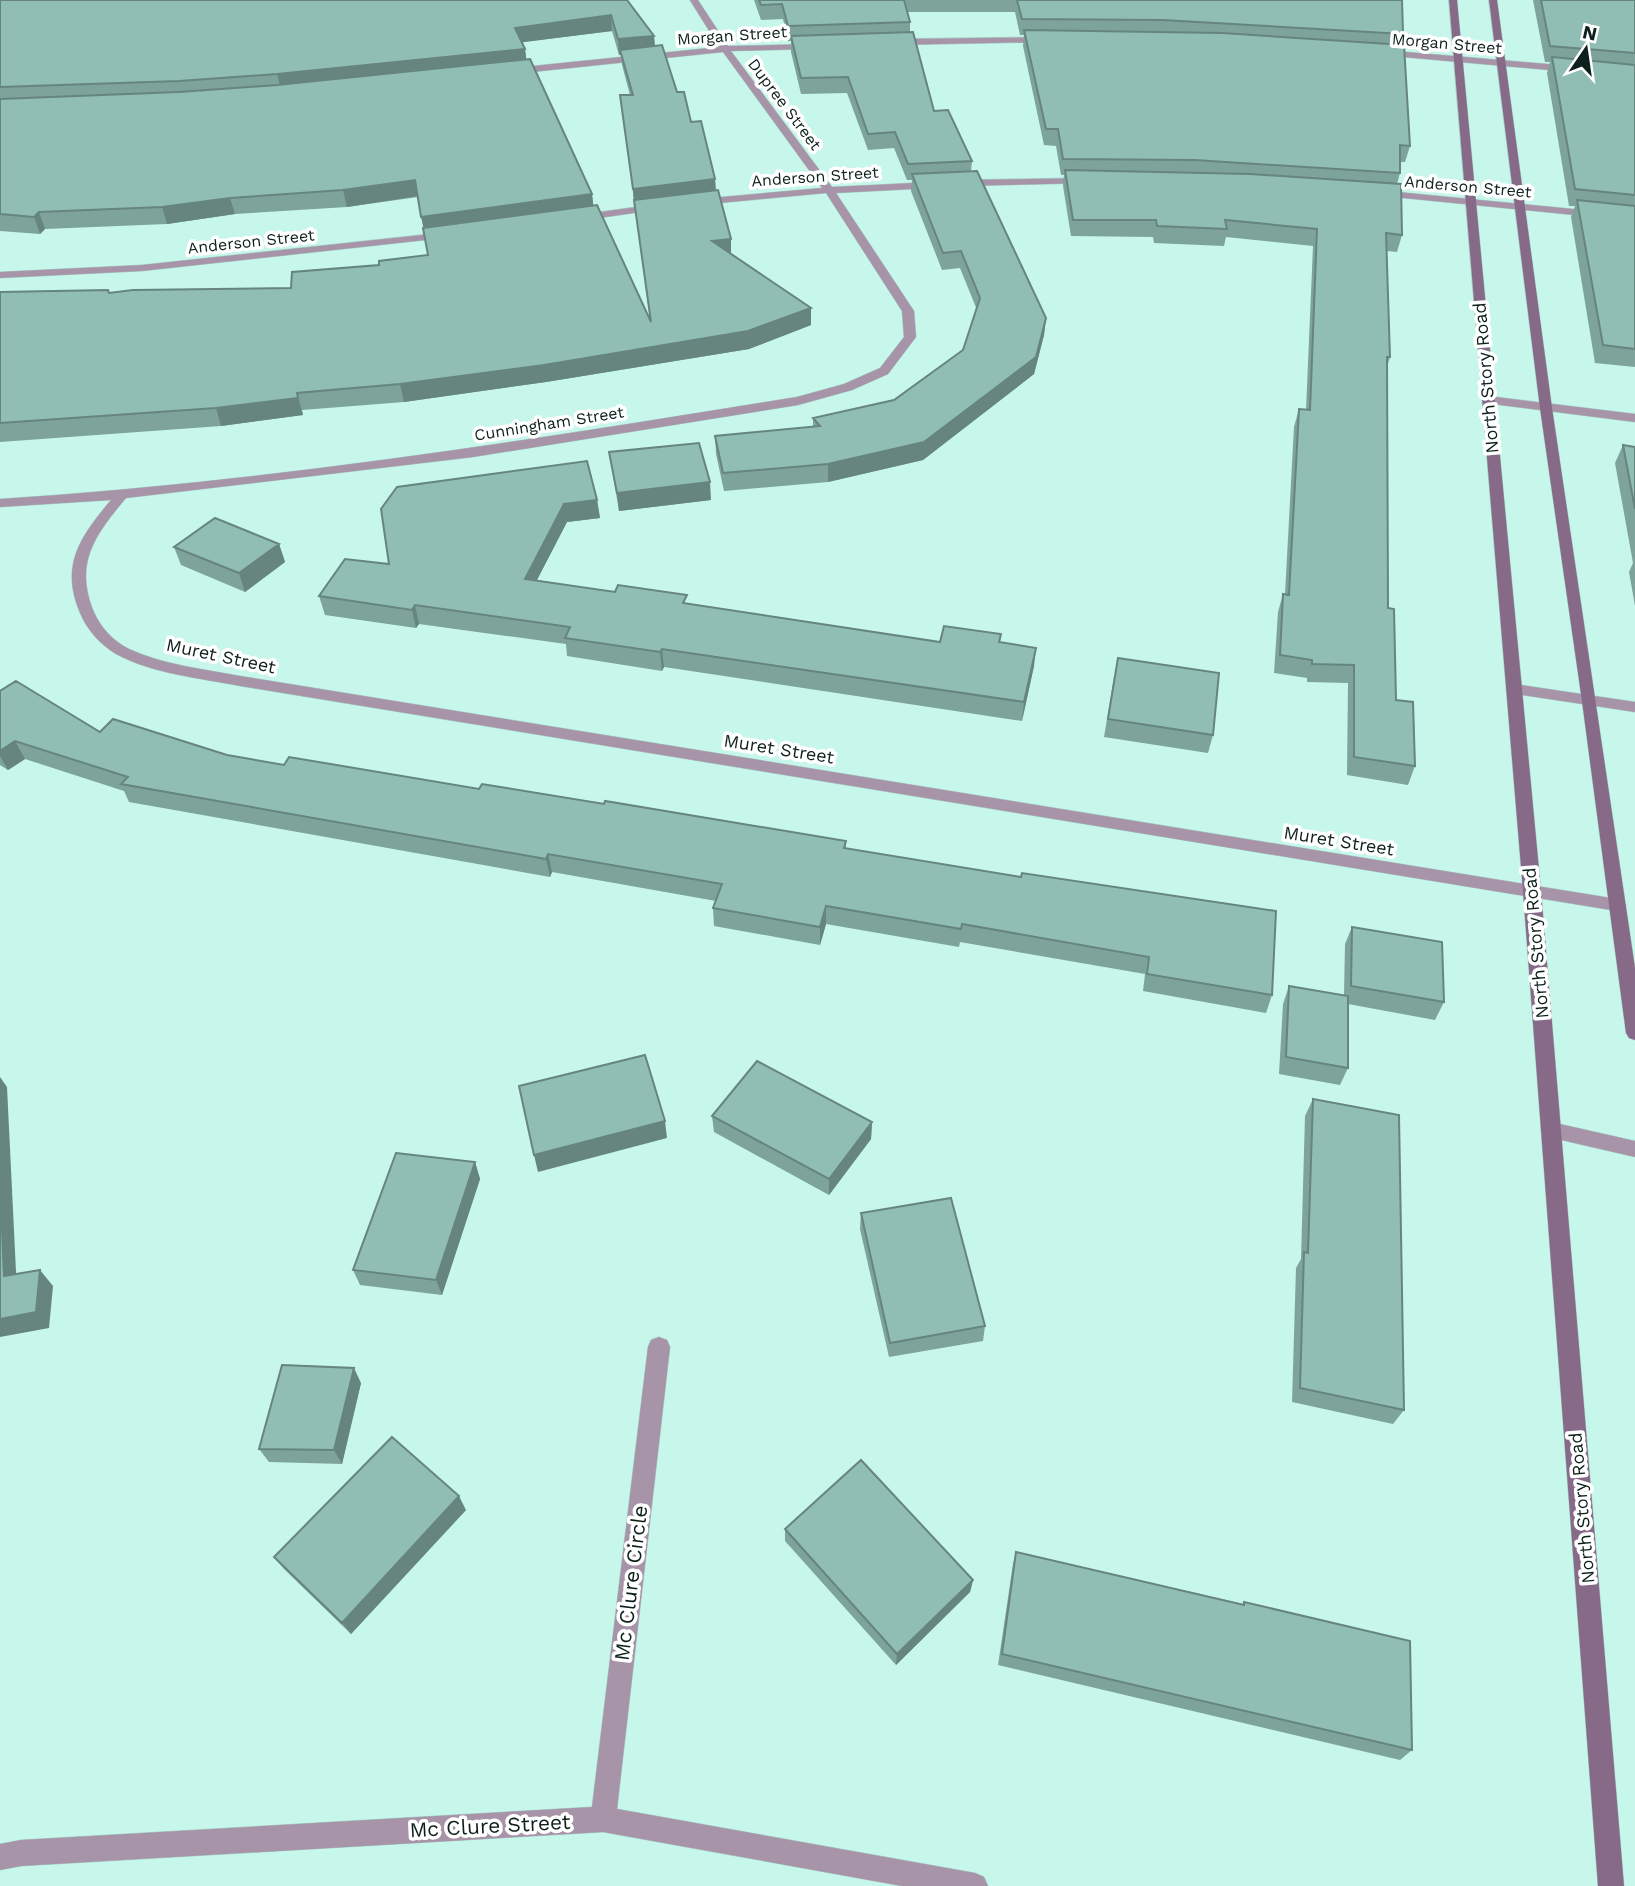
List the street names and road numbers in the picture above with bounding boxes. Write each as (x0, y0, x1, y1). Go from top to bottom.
street label: Morgan Street (676, 22, 788, 49)
street label: Morgan Street (1391, 29, 1503, 58)
street label: Dupree Street (744, 55, 825, 154)
street label: Anderson Street (751, 163, 880, 190)
street label: Anderson Street (1404, 171, 1533, 202)
street label: Anderson Street (187, 225, 316, 258)
street label: North Story Road (1468, 302, 1503, 454)
street label: Cunningham Street (473, 402, 626, 445)
street label: Muret Street (164, 634, 278, 677)
street label: Muret Street (722, 729, 836, 768)
street label: Muret Street (1282, 821, 1396, 860)
street label: North Story Road (1518, 867, 1553, 1019)
street label: North Story Road (1564, 1432, 1599, 1584)
street label: Mc Clure Circle (609, 1504, 652, 1662)
street label: Mc Clure Street (409, 1809, 571, 1842)

